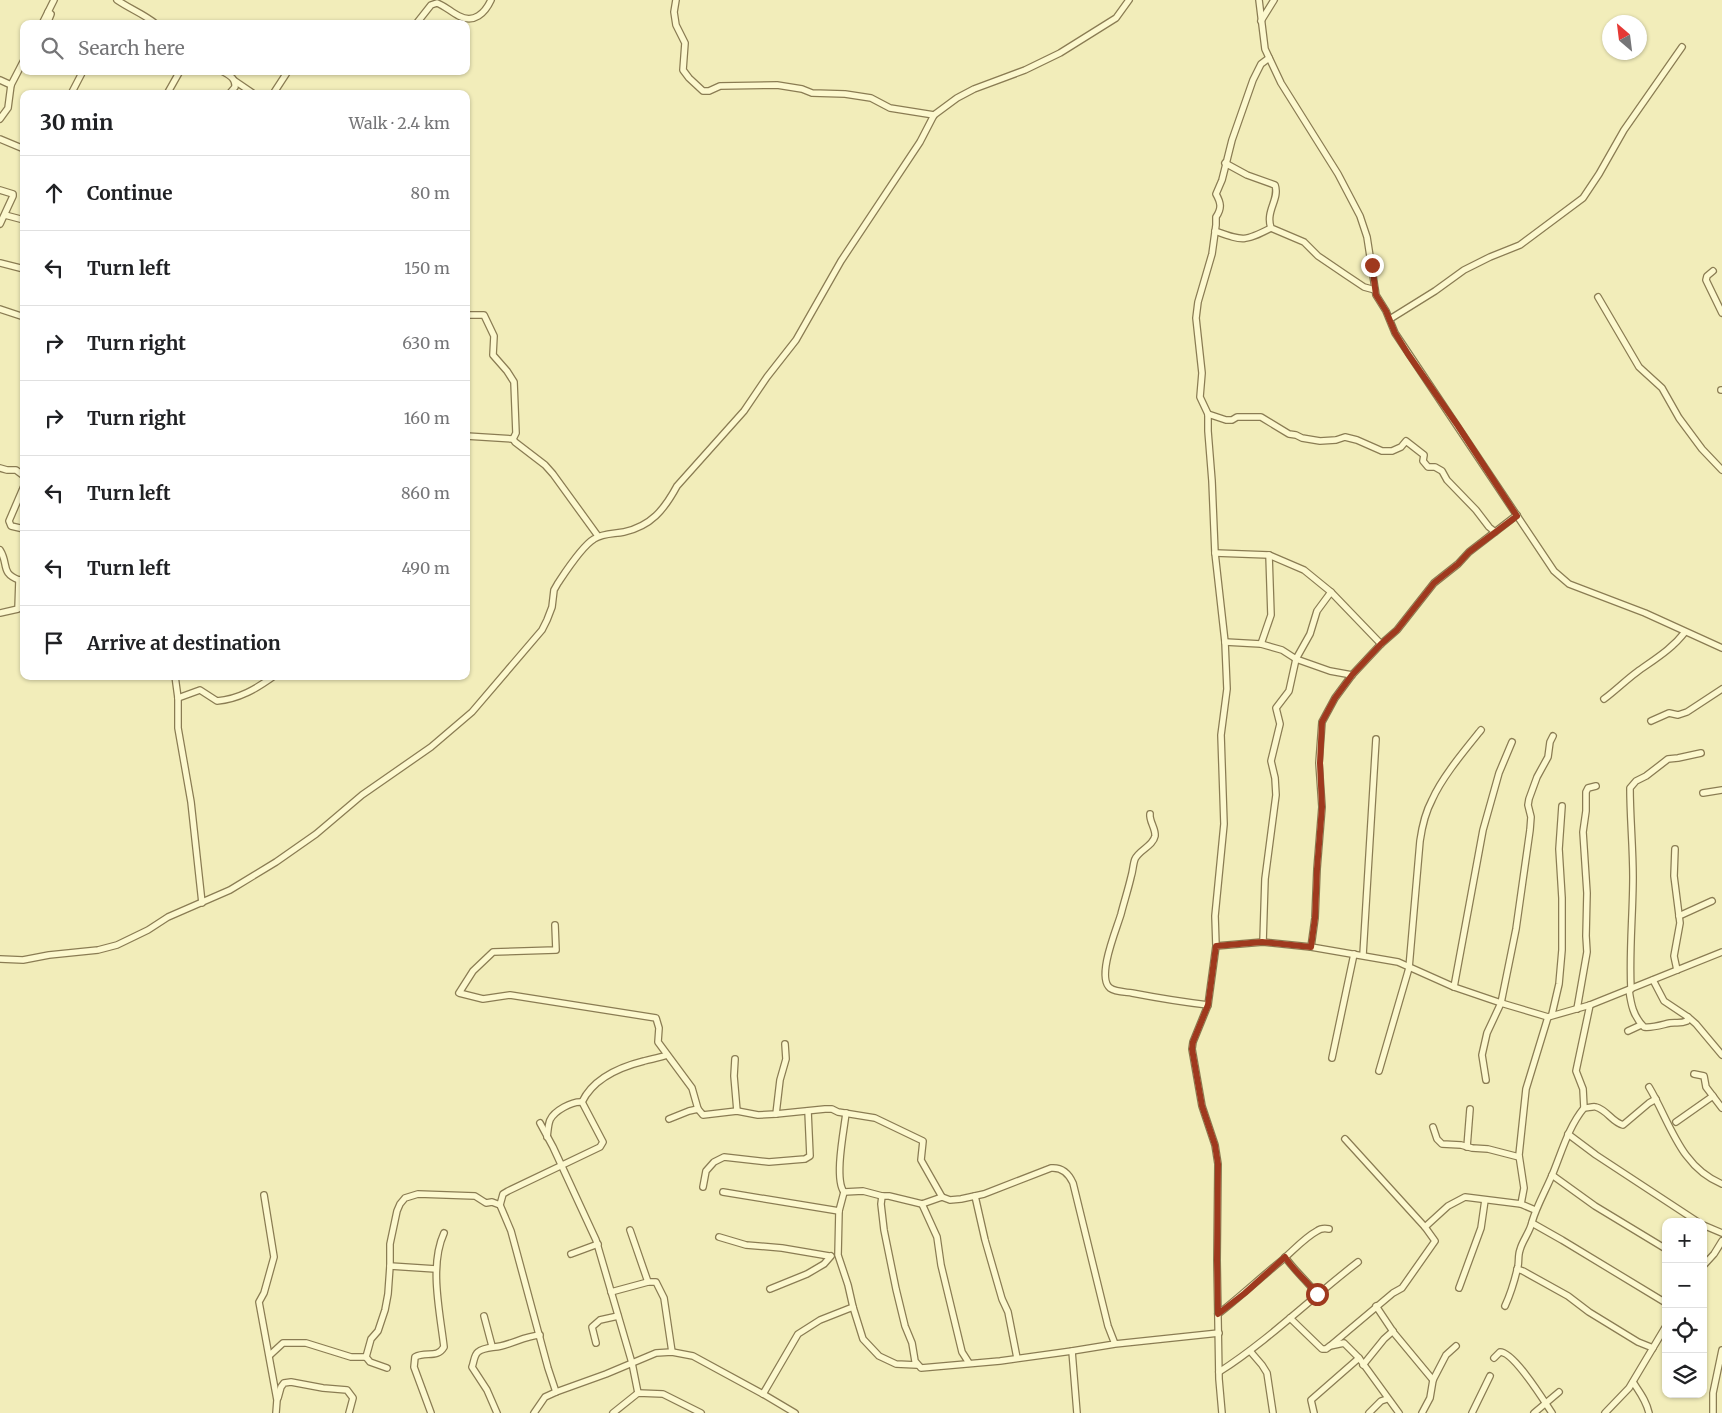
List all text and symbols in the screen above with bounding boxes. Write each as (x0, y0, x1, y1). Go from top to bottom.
north arrow (1602, 15, 1647, 60)
search box (20, 20, 470, 75)
icon: search (38, 34, 66, 62)
text: Search here (78, 36, 185, 60)
text: 30 min (40, 109, 113, 136)
text: Walk · 2.4 km (349, 113, 450, 133)
icon: ahead (40, 179, 68, 207)
text: Continue (87, 181, 173, 205)
text: 80 m (411, 183, 450, 203)
icon: left (40, 254, 68, 282)
route end (1361, 254, 1384, 277)
text: Turn left (87, 256, 171, 280)
text: 150 m (404, 258, 450, 278)
icon: right (40, 329, 68, 357)
text: Turn right (87, 331, 186, 355)
text: 630 m (402, 333, 450, 353)
icon: right (40, 404, 68, 432)
text: Turn right (87, 406, 186, 430)
text: 160 m (404, 408, 450, 428)
icon: left (40, 479, 68, 507)
text: Turn left (87, 481, 171, 505)
text: 860 m (401, 483, 450, 503)
icon: left (40, 554, 68, 582)
text: Turn left (87, 556, 171, 580)
text: 490 m (401, 558, 450, 578)
icon: arrive (40, 629, 68, 657)
text: Arrive at destination (87, 631, 281, 655)
map controls (1662, 1218, 1707, 1398)
button: + (1662, 1218, 1707, 1263)
button: − (1662, 1263, 1707, 1308)
route start (1306, 1283, 1329, 1306)
button: locate (1662, 1308, 1707, 1353)
button: layers (1662, 1353, 1707, 1398)

